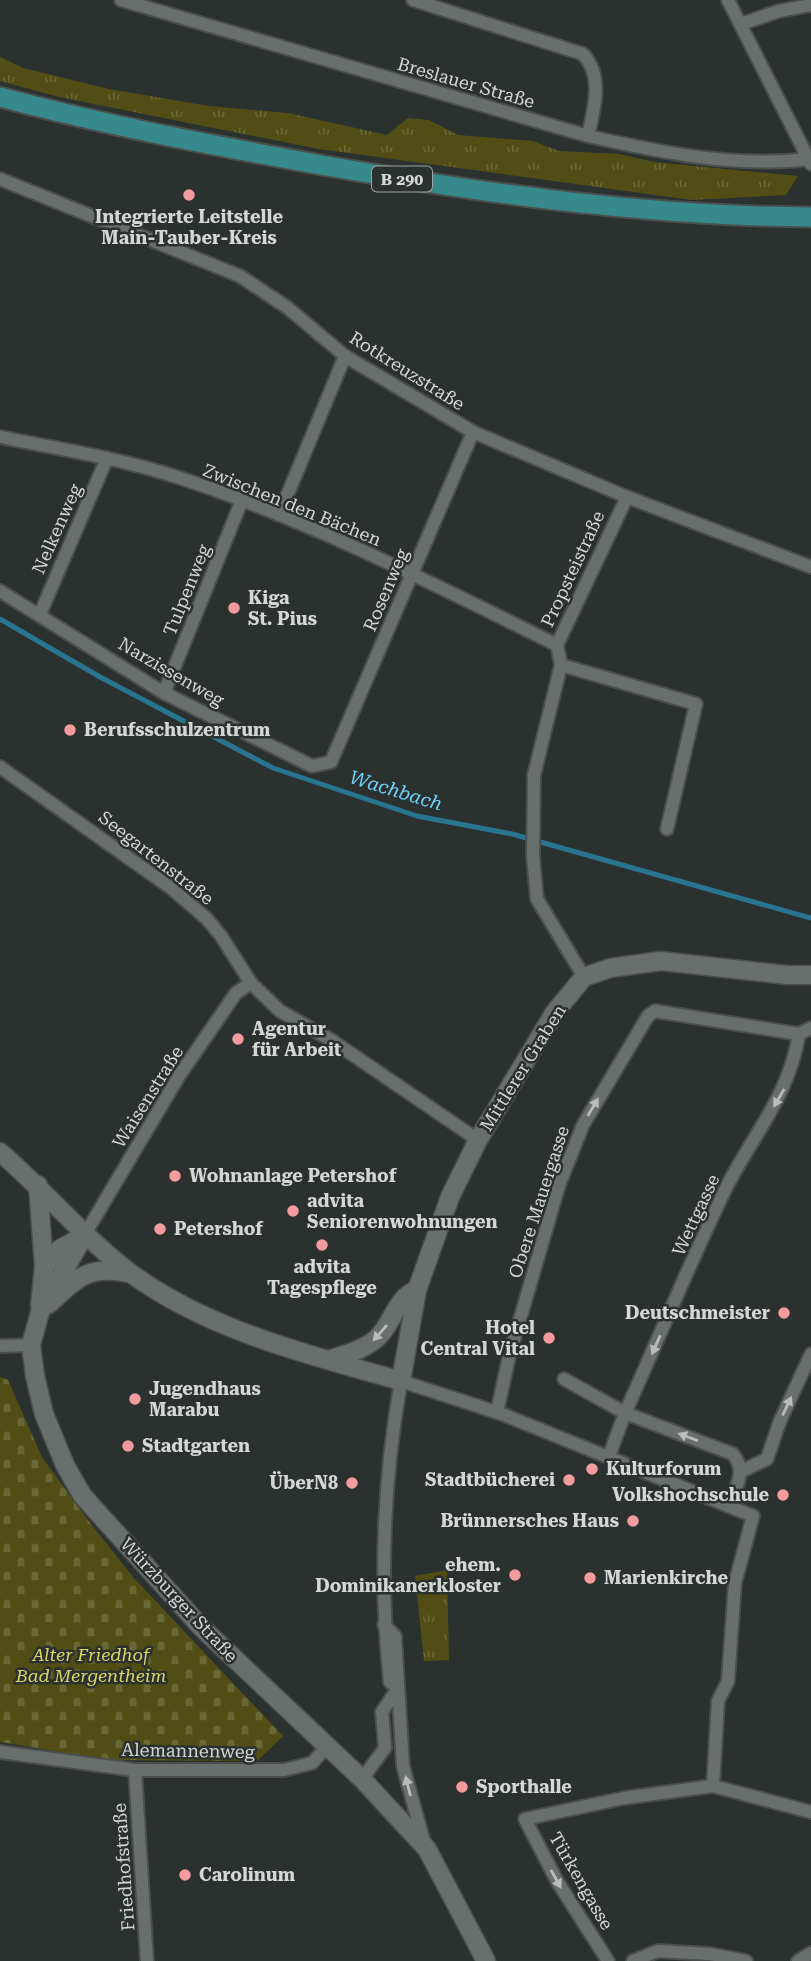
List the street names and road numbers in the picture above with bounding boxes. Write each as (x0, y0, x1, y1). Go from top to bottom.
street label: Breslauer Straße (395, 53, 537, 112)
road number: B 290 (372, 167, 432, 192)
street label: Rotkreuzstraße (346, 327, 469, 414)
street label: Zwischen den Bächen (200, 459, 385, 550)
street label: Nelkenweg (27, 480, 86, 577)
street label: Propsteistraße (536, 507, 609, 630)
street label: Tulpenweg (159, 541, 215, 638)
street label: Rosenweg (359, 545, 413, 634)
street label: Narzissenweg (115, 633, 228, 711)
street label: Seegartenstraße (95, 806, 218, 909)
street label: Mittlerer Graben (475, 1000, 570, 1135)
street label: Waisenstraße (108, 1042, 187, 1152)
street label: Obere Mauergasse (504, 1123, 573, 1281)
street label: Wettgasse (668, 1171, 724, 1259)
street label: Würzburger Straße (116, 1533, 243, 1666)
street label: Alemannenweg (121, 1739, 256, 1762)
street label: Friedhofstraße (109, 1802, 138, 1932)
street label: Türkengasse (545, 1828, 618, 1933)

